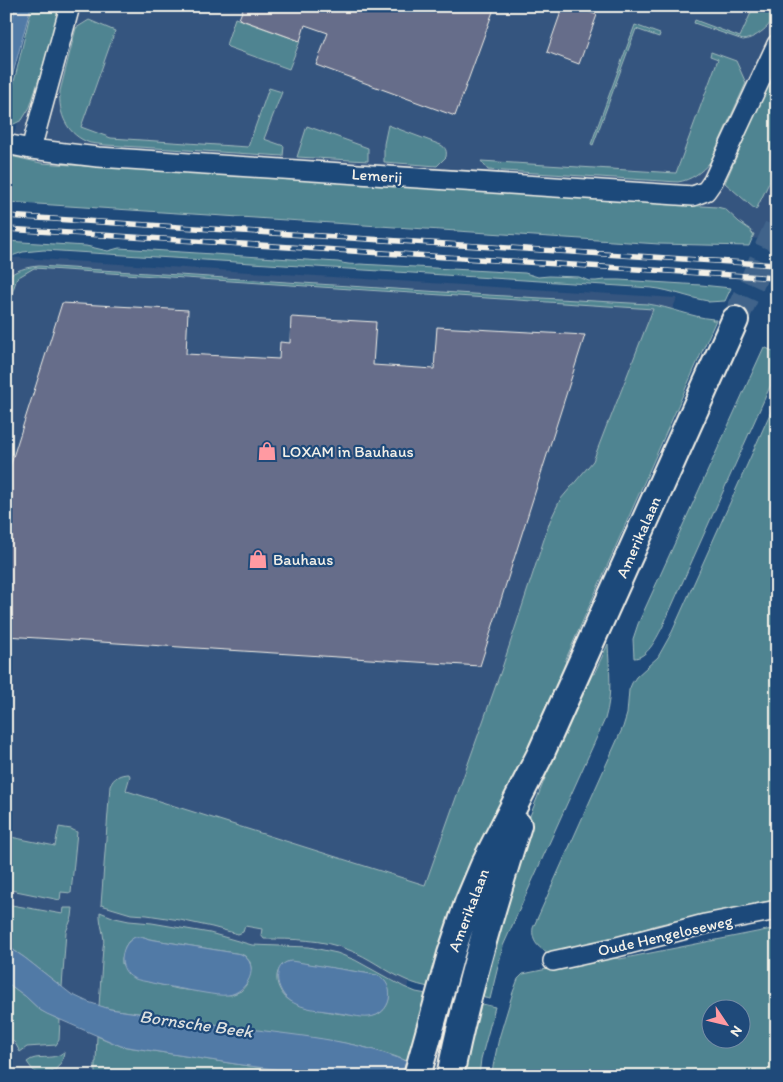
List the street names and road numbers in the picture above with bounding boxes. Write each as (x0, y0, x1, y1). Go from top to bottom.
street label: Lemerij (351, 164, 403, 187)
street label: Amerikalaan (612, 493, 665, 581)
street label: Amerikalaan (444, 866, 493, 954)
street label: Oude Hengeloseweg (596, 911, 735, 960)

